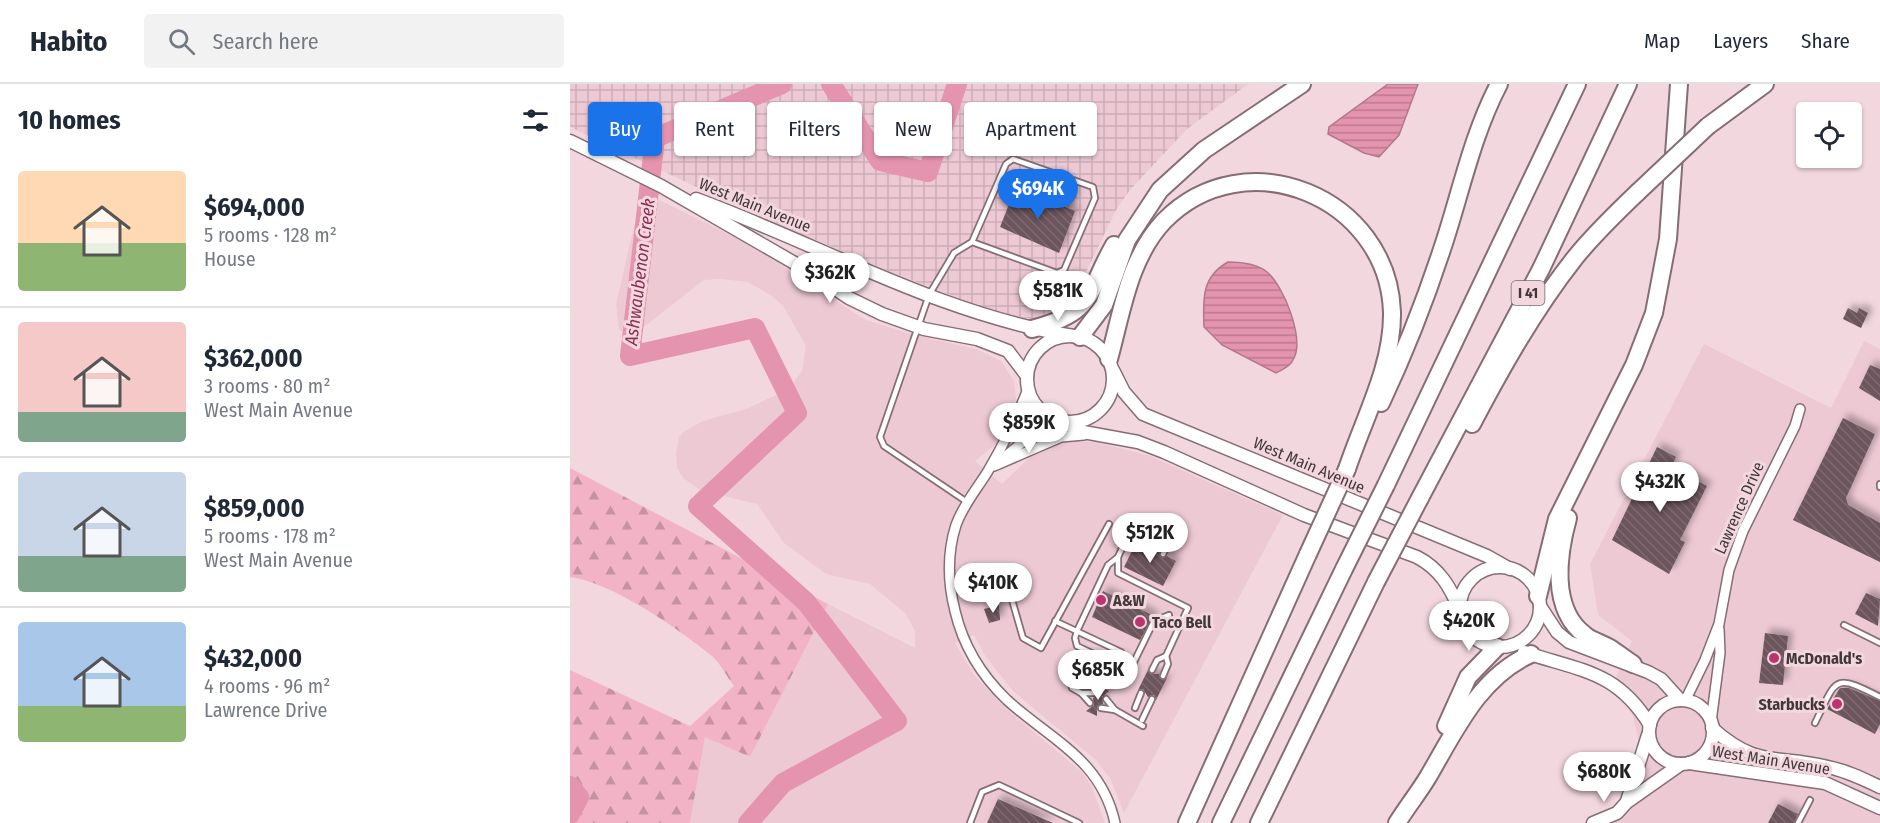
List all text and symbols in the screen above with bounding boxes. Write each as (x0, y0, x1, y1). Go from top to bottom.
search box (144, 14, 564, 68)
text: Habito (30, 25, 108, 58)
icon: search (165, 25, 198, 58)
text: Search here (213, 28, 319, 55)
text: Map (1644, 28, 1680, 54)
text: Layers (1713, 28, 1768, 54)
text: Share (1801, 28, 1850, 54)
chip: Buy (588, 102, 662, 156)
chip: Rent (674, 102, 755, 156)
chip: Filters (767, 102, 862, 156)
chip: New (874, 102, 952, 156)
chip: Apartment (964, 102, 1097, 156)
map controls (1796, 102, 1862, 168)
button: locate (1796, 102, 1862, 168)
icon: filters (519, 104, 552, 137)
text: 10 homes (18, 105, 121, 136)
pin: $694K (996, 169, 1080, 220)
street label: West Main Avenue (696, 174, 814, 236)
text: $694K (1012, 176, 1064, 200)
text: $694,000 (204, 192, 305, 223)
icon: home (66, 195, 138, 267)
water label: Ashwaubenon Creek (620, 197, 660, 348)
text: 5 rooms · 128 m² (204, 223, 337, 247)
text: House (204, 247, 256, 271)
pin: $362K (788, 253, 872, 304)
text: $362K (805, 260, 855, 284)
pin: $581K (1016, 271, 1100, 322)
text: $581K (1033, 278, 1083, 302)
road number: I 41 (1512, 281, 1544, 305)
text: $362,000 (204, 343, 303, 374)
icon: home (66, 346, 138, 418)
text: 3 rooms · 80 m² (204, 374, 330, 398)
text: West Main Avenue (204, 398, 353, 422)
pin: $859K (987, 403, 1071, 454)
text: $859K (1003, 410, 1055, 434)
street label: West Main Avenue (1250, 433, 1368, 497)
street label: Lawrence Drive (1710, 459, 1768, 557)
pin: $432K (1618, 462, 1702, 513)
text: $432K (1635, 469, 1685, 493)
text: $859,000 (204, 493, 305, 524)
icon: home (66, 496, 138, 568)
pin: $512K (1108, 513, 1192, 564)
text: $512K (1126, 520, 1174, 544)
text: 5 rooms · 178 m² (204, 524, 336, 548)
text: West Main Avenue (204, 548, 353, 572)
pin: $410K (951, 563, 1035, 614)
text: $410K (968, 570, 1018, 594)
place label: A&W (1112, 591, 1145, 610)
marker: A&W (1094, 593, 1108, 607)
pin: $420K (1427, 601, 1511, 652)
text: $420K (1443, 608, 1495, 632)
place label: Taco Bell (1152, 613, 1212, 632)
marker: Taco Bell (1133, 615, 1147, 629)
text: $432,000 (204, 643, 302, 674)
icon: home (66, 646, 138, 718)
place label: McDonald's (1786, 649, 1862, 668)
pin: $685K (1056, 650, 1140, 701)
marker: McDonald's (1767, 651, 1781, 665)
text: $685K (1072, 657, 1124, 681)
text: 4 rooms · 96 m² (204, 674, 330, 698)
place label: Starbucks (1758, 695, 1825, 714)
marker: Starbucks (1830, 697, 1844, 711)
text: Lawrence Drive (204, 698, 327, 722)
street label: West Main Avenue (1711, 741, 1831, 779)
pin: $680K (1562, 752, 1646, 803)
text: $680K (1577, 759, 1631, 783)

